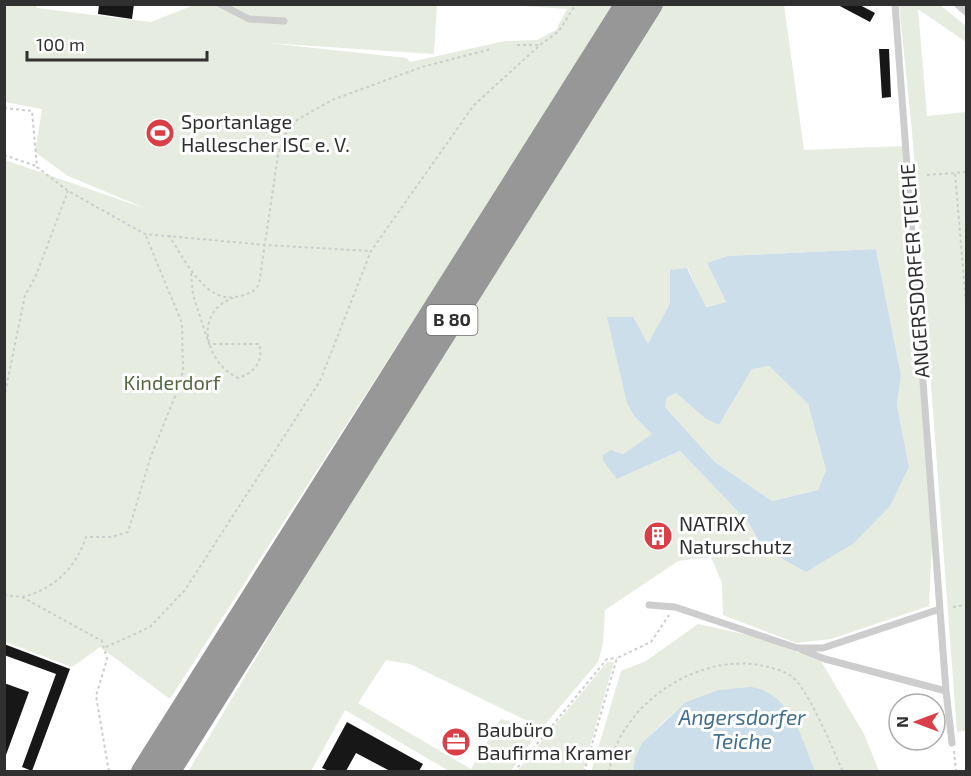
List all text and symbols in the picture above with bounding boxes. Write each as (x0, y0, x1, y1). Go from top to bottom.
scale bar (27, 24, 207, 62)
text: 100 m (36, 33, 85, 55)
place label: Sportanlage Hallescher ISC e. V. (181, 109, 350, 156)
sports icon: Sportanlage Hallescher ISC e. V. (144, 117, 176, 149)
street label: ANGERSDORFER TEICHE (895, 163, 933, 379)
road number: B 80 (426, 305, 478, 335)
park label: Kinderdorf (124, 370, 221, 394)
place label: NATRIX Naturschutz (679, 511, 792, 558)
building icon: NATRIX Naturschutz (642, 520, 674, 552)
north arrow (887, 692, 947, 752)
water label: Angersdorfer Teiche (677, 704, 806, 753)
text: N (892, 716, 911, 728)
place label: Baubüro Baufirma Kramer (477, 717, 632, 764)
office icon: Baubüro Baufirma Kramer (440, 726, 472, 758)

